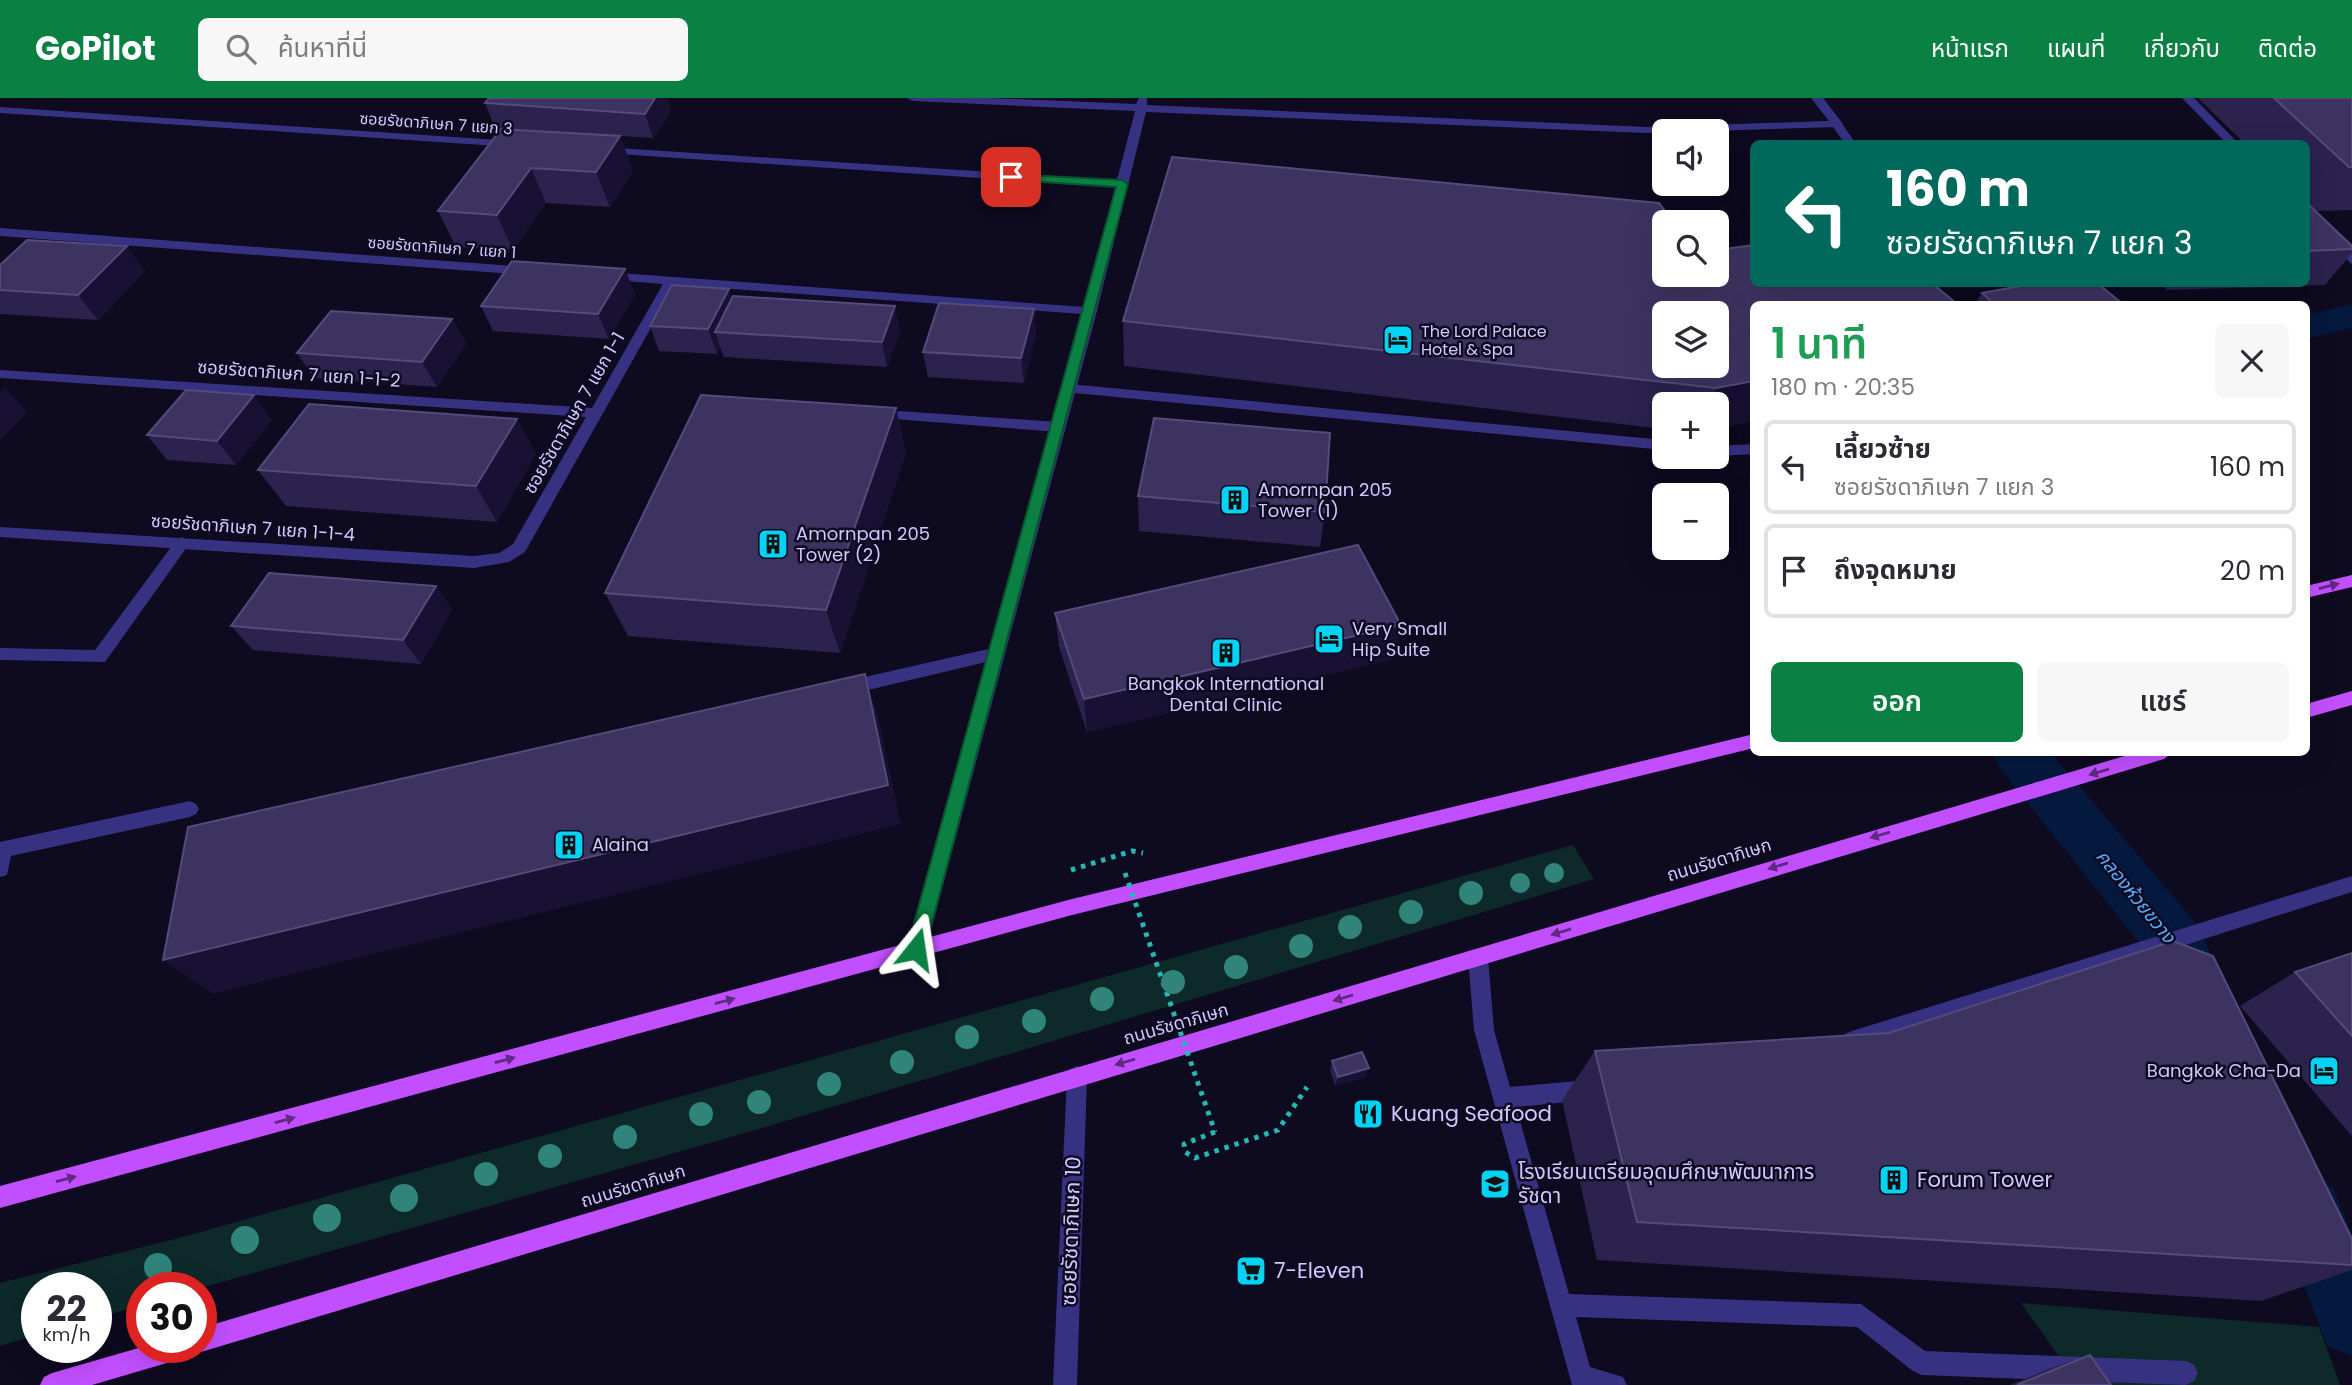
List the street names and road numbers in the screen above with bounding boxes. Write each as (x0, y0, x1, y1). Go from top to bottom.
street label: ซอยรัชดาภิเษก 7 แยก 3 (359, 107, 513, 140)
street label: ซอยรัชดาภิเษก 7 แยก 1 (367, 231, 517, 264)
street label: ซอยรัชดาภิเษก 7 แยก 1-1 (517, 327, 630, 498)
street label: ซอยรัชดาภิเษก 7 แยก 1-1-2 (197, 354, 401, 393)
street label: ซอยรัชดาภิเษก 7 แยก 1-1-4 (150, 508, 356, 547)
street label: ถนนรัชดาภิเษก (1663, 832, 1774, 887)
street label: ถนนรัชดาภิเษก (1120, 997, 1231, 1050)
street label: ซอยรัชดาภิเษก 10 (1053, 1156, 1088, 1306)
street label: ถนนรัชดาภิเษก (577, 1158, 688, 1213)

